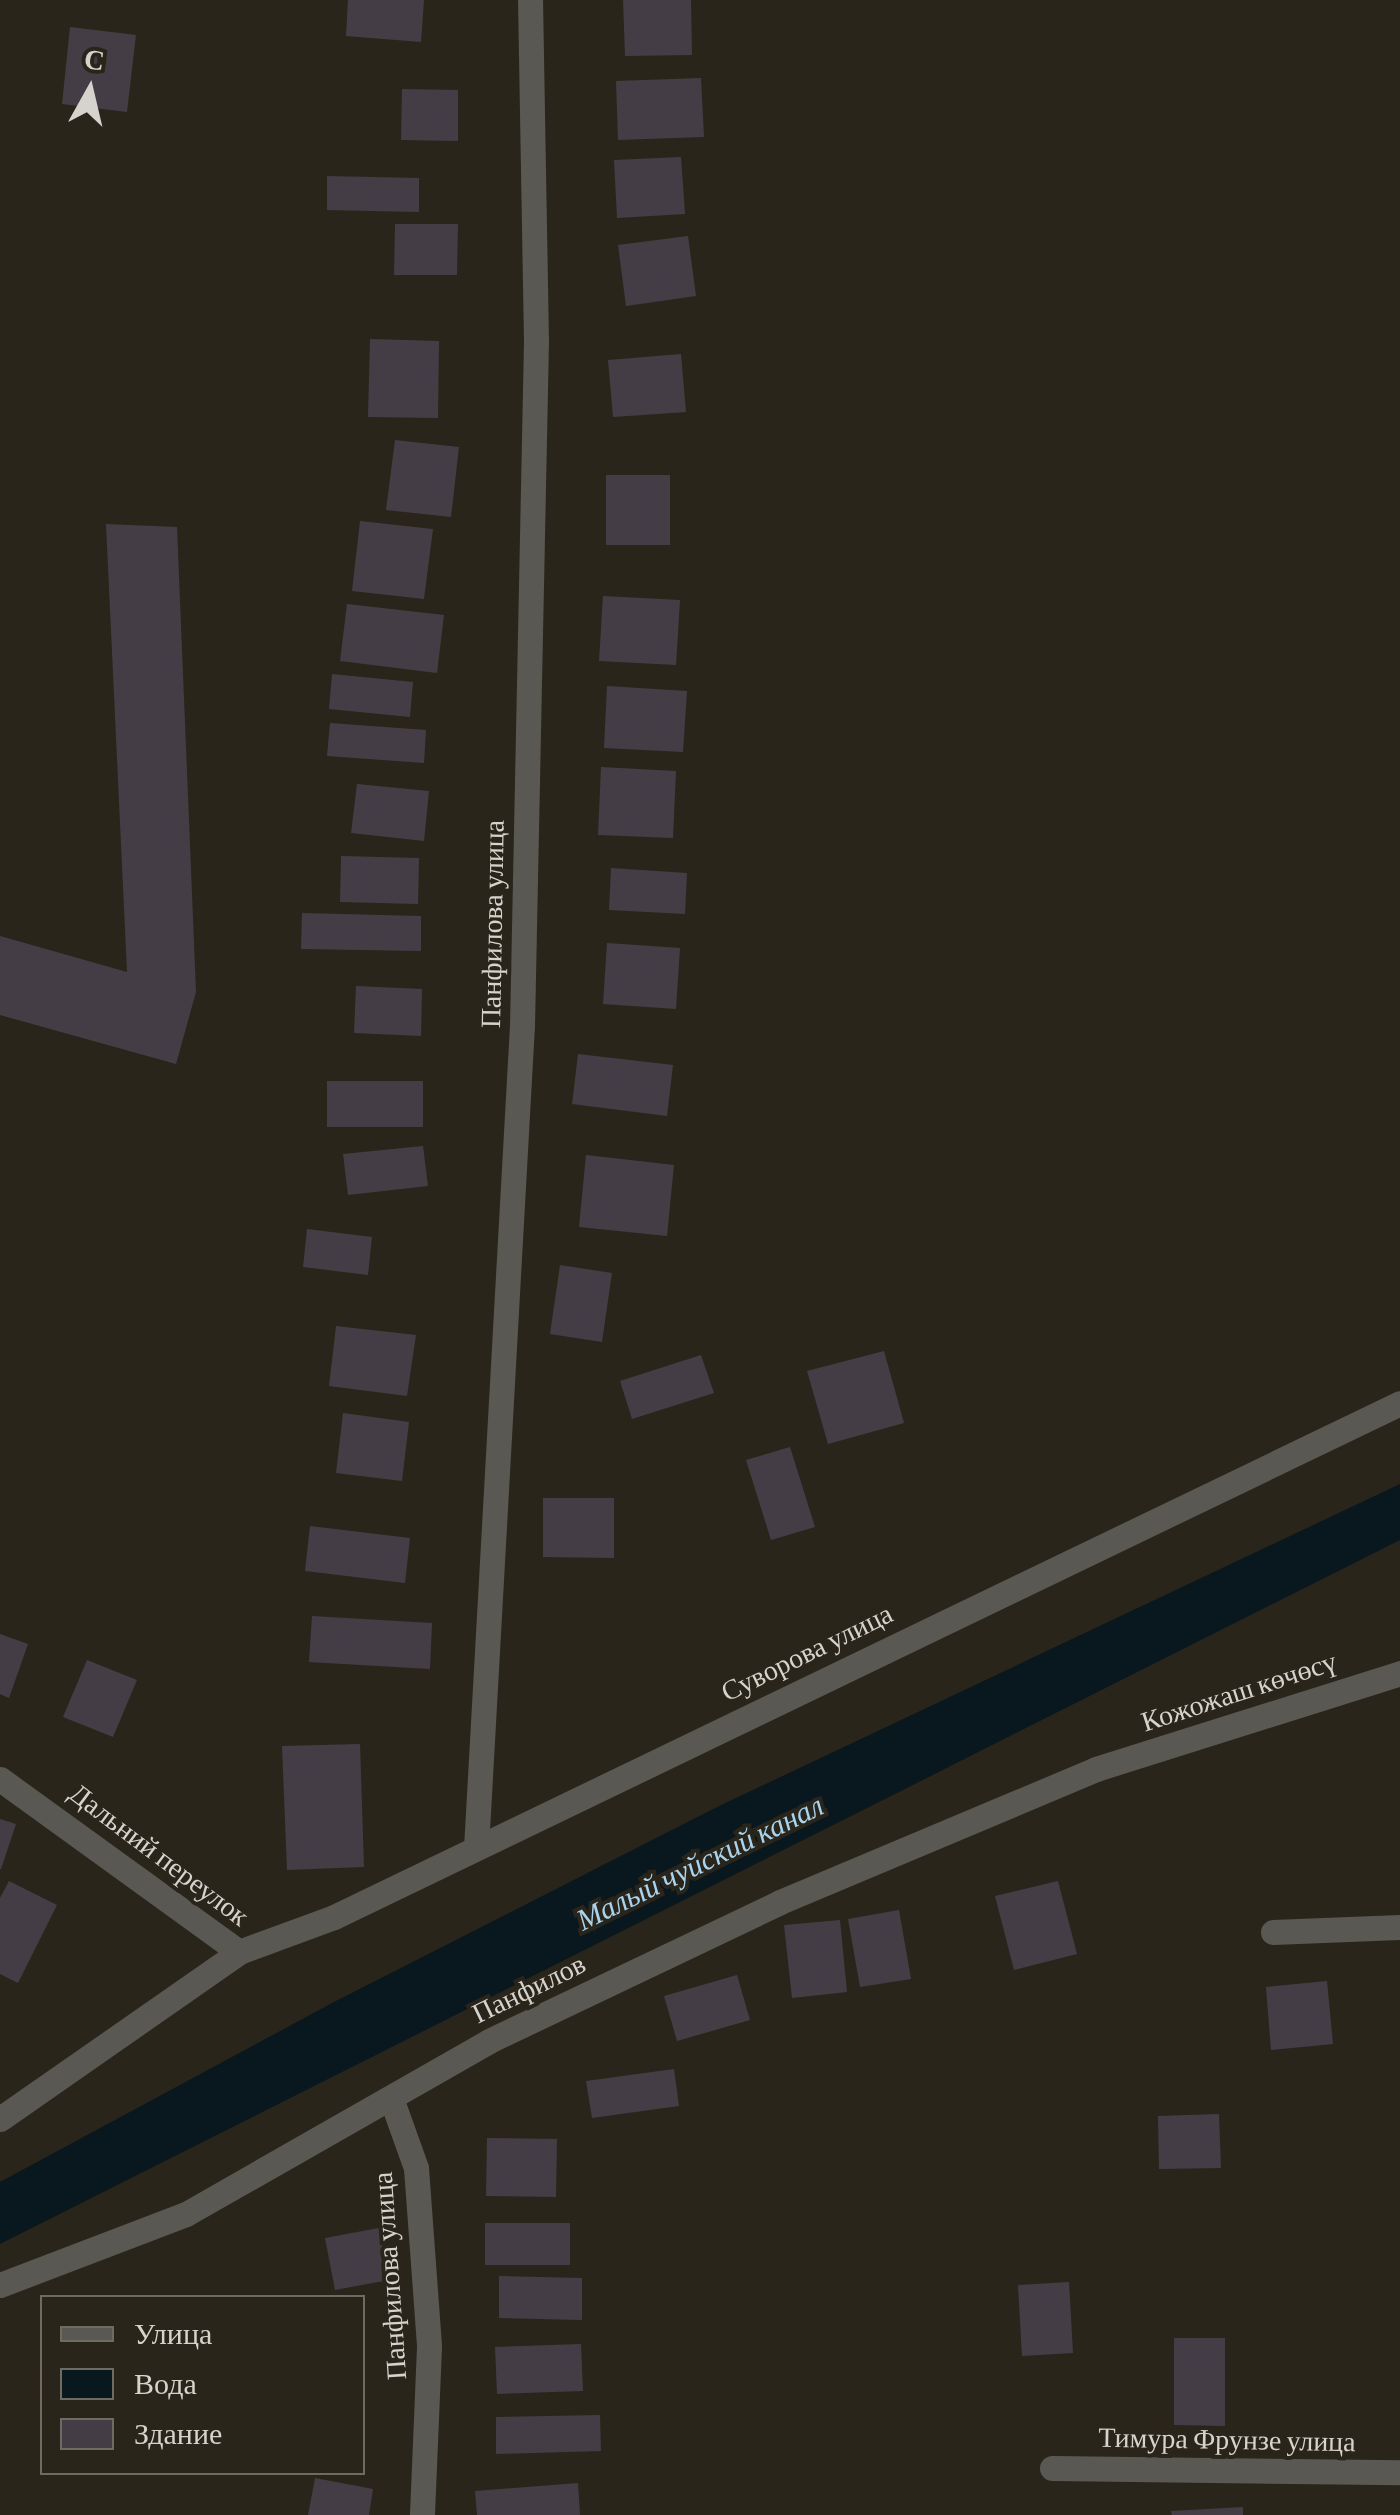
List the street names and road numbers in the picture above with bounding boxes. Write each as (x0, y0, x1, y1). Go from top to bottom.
street label: Панфилова улица (474, 820, 512, 1028)
street label: Суворова улица (716, 1597, 898, 1709)
street label: Кожожаш көчөсү (1137, 1645, 1341, 1739)
street label: Дальний переулок (63, 1777, 255, 1933)
street label: Панфилов (467, 1947, 591, 2031)
street label: Панфилова улица (366, 2171, 414, 2381)
street label: Тимура Фрунзе улица (1098, 2421, 1356, 2459)

